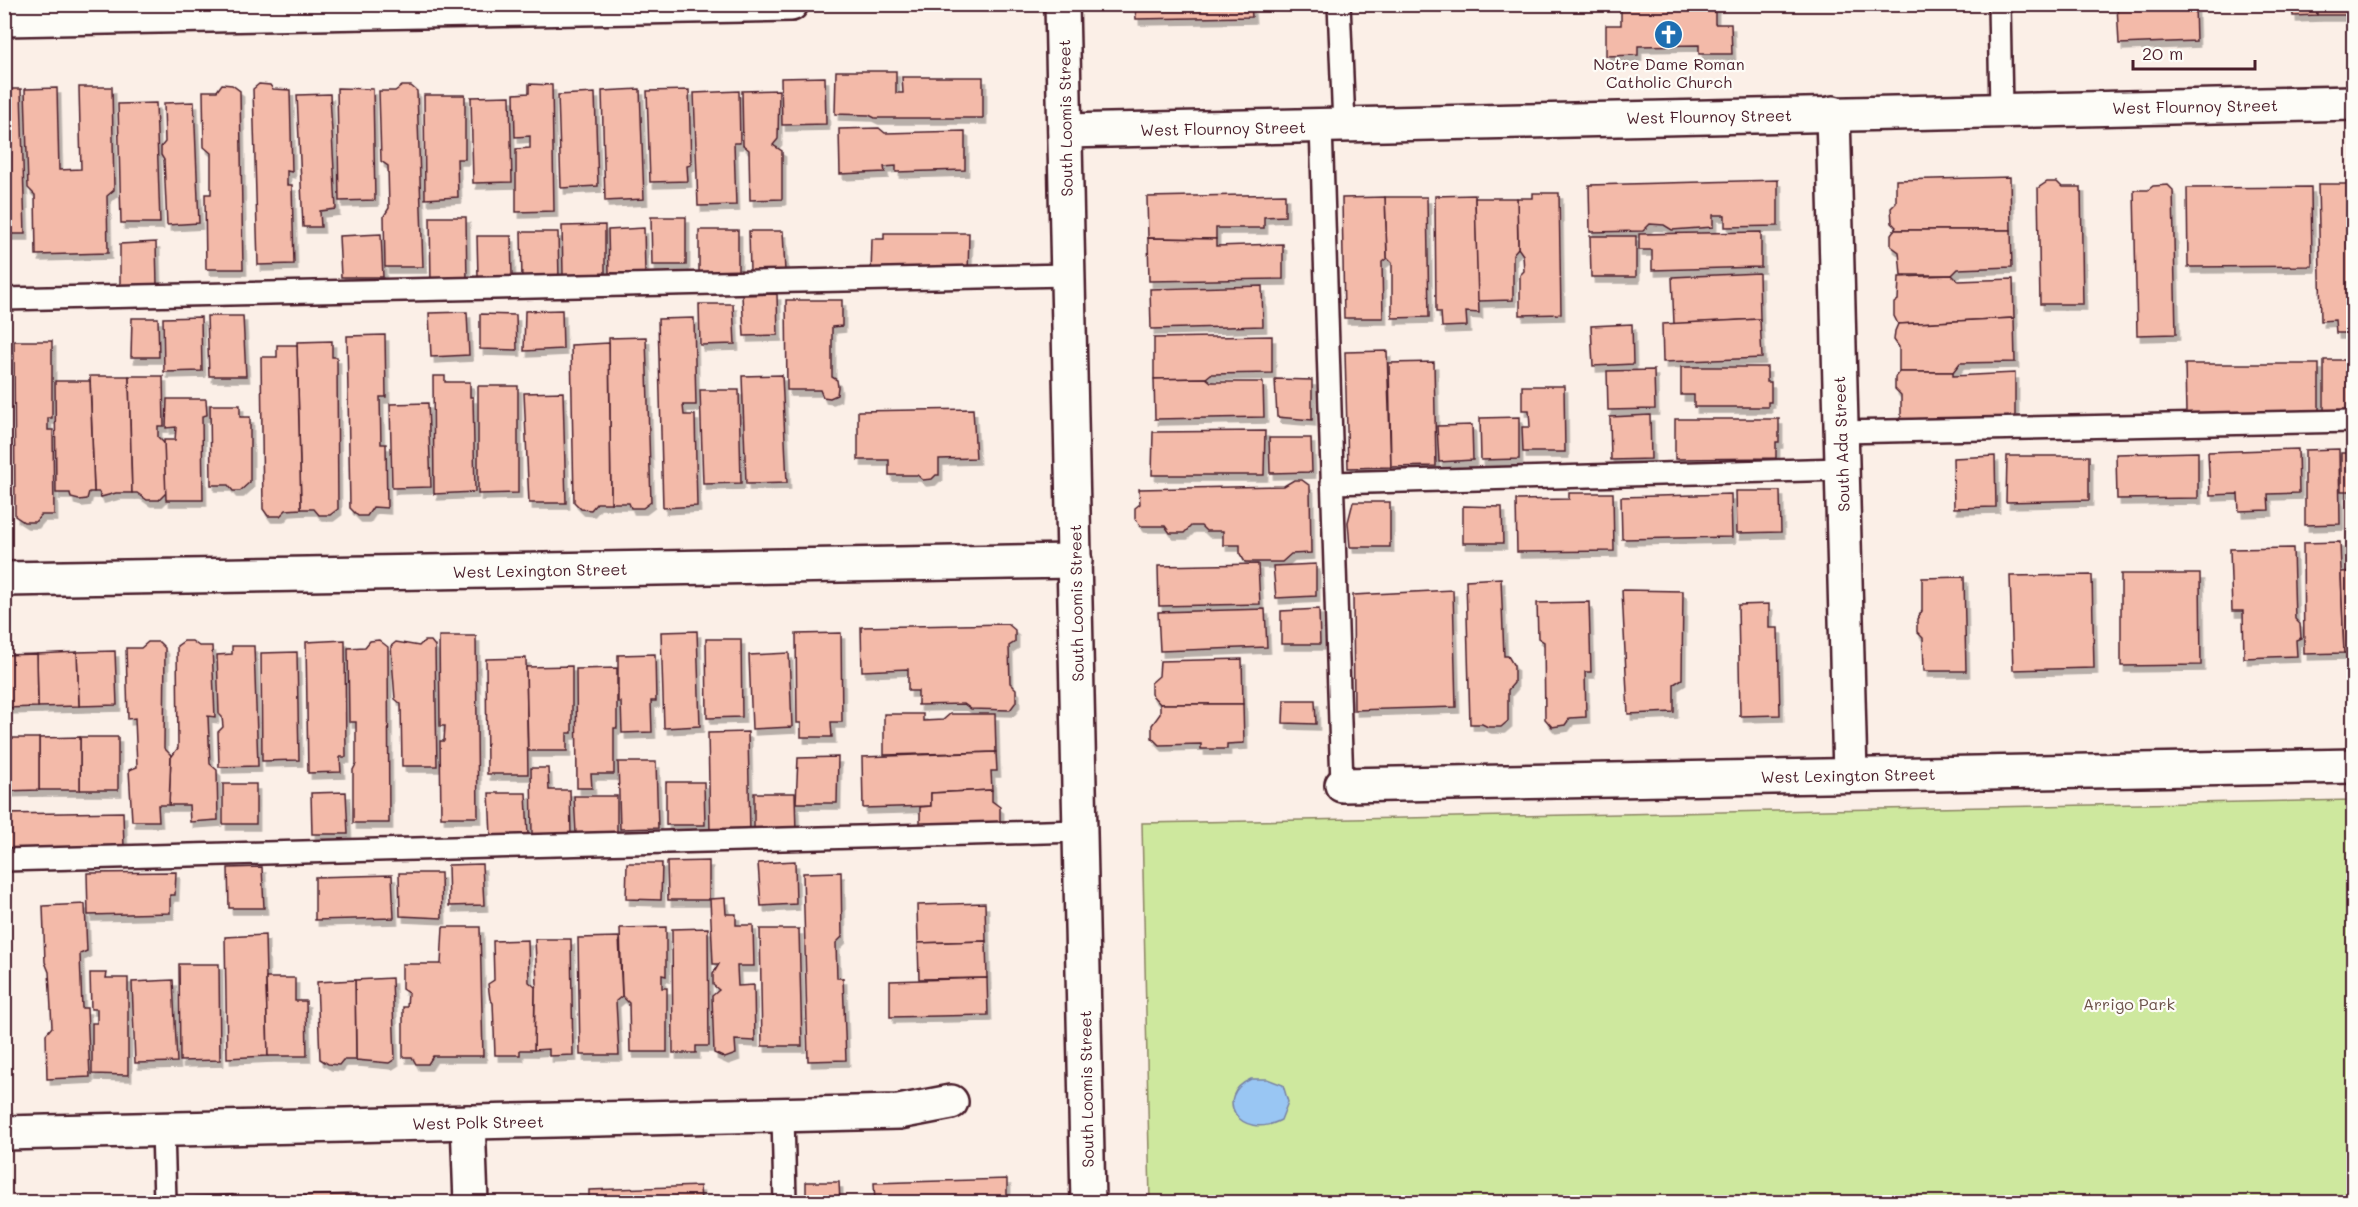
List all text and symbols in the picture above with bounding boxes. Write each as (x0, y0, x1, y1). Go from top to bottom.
church icon: Notre Dame Roman Catholic Church (1653, 19, 1685, 51)
scale bar (2133, 33, 2254, 71)
street label: South Loomis Street (1053, 39, 1077, 197)
text: 20 m (2142, 41, 2183, 65)
place label: Notre Dame Roman Catholic Church (1593, 53, 1745, 92)
street label: West Flournoy Street (2112, 94, 2278, 118)
street label: West Flournoy Street (1626, 104, 1792, 128)
street label: West Flournoy Street (1140, 116, 1306, 140)
street label: South Ada Street (1828, 376, 1854, 512)
street label: South Loomis Street (1064, 524, 1088, 682)
street label: West Lexington Street (452, 558, 628, 582)
street label: West Lexington Street (1760, 763, 1936, 787)
park label: Arrigo Park (2083, 993, 2175, 1014)
street label: South Loomis Street (1074, 1010, 1098, 1168)
street label: West Polk Street (412, 1110, 544, 1134)

